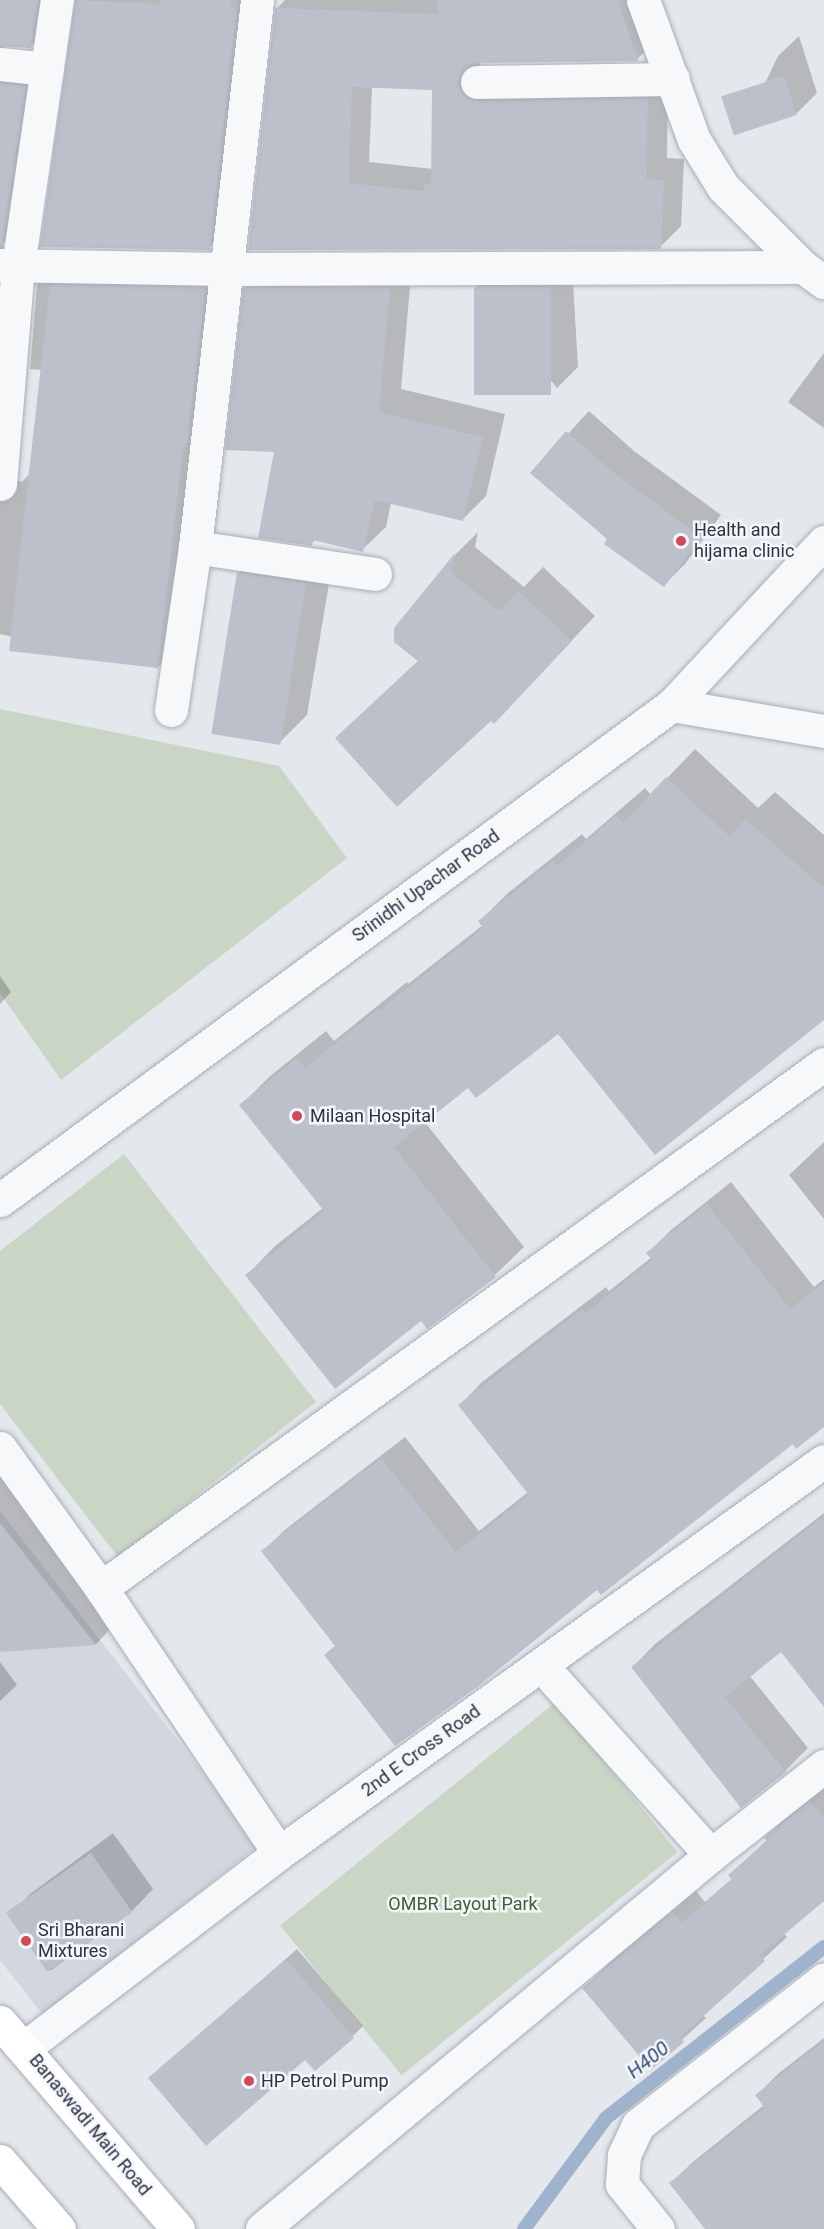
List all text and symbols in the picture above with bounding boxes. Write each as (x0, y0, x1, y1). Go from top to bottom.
place label: Health and hijama clinic (694, 520, 794, 562)
marker: Health and hijama clinic (672, 532, 690, 550)
street label: Srinidhi Upachar Road (348, 825, 504, 947)
place label: Milaan Hospital (310, 1105, 435, 1127)
marker: Milaan Hospital (288, 1107, 306, 1125)
street label: 2nd E Cross Road (357, 1701, 485, 1801)
park label: OMBR Layout Park (388, 1893, 538, 1915)
place label: Sri Bharani Mixtures (38, 1920, 124, 1962)
marker: Sri Bharani Mixtures (19, 1934, 33, 1948)
water label: H400 (622, 2036, 674, 2084)
street label: Banaswadi Main Road (25, 2050, 155, 2200)
place label: HP Petrol Pump (261, 2070, 389, 2092)
marker: HP Petrol Pump (242, 2074, 256, 2088)

